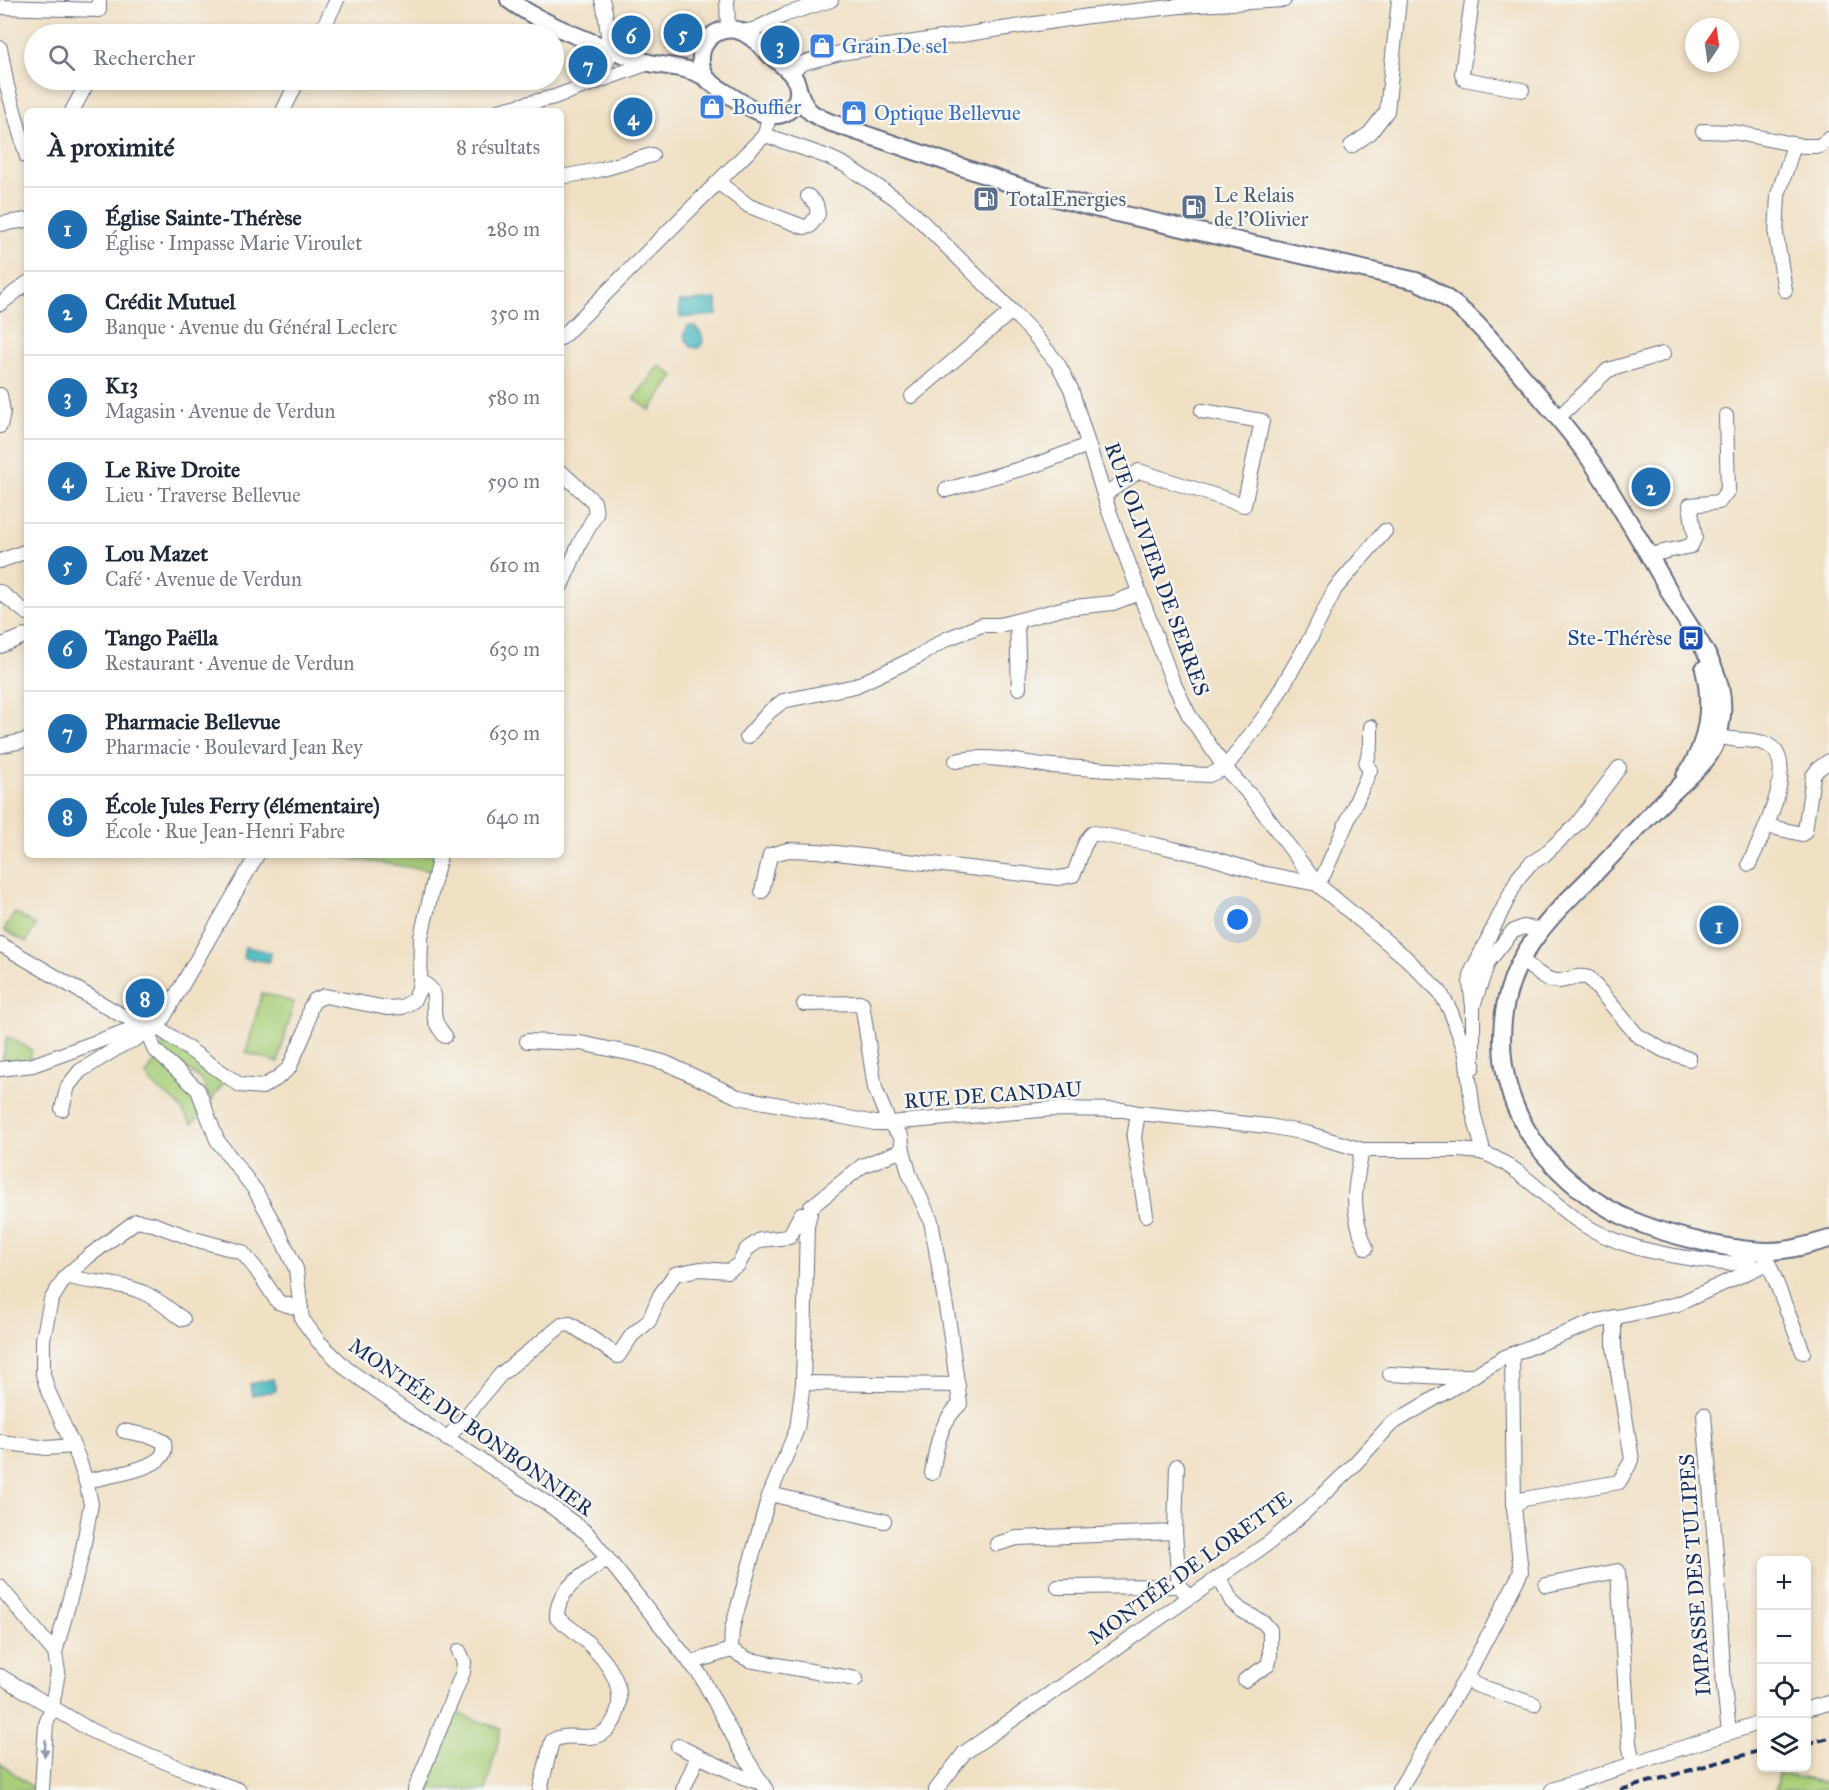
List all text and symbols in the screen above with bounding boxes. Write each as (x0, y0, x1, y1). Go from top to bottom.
pin: 5 (664, 10, 702, 56)
pin: 6 (612, 12, 650, 57)
north arrow (1685, 18, 1739, 72)
pin: 3 (760, 22, 800, 68)
search box (24, 24, 564, 90)
shop icon: Grain De sel (807, 31, 837, 61)
place label: Grain De sel (842, 33, 948, 59)
icon: search (45, 41, 78, 74)
pin: 7 (568, 42, 608, 88)
text: Rechercher (93, 44, 195, 71)
shop icon: Bouffier (697, 92, 727, 122)
pin: 4 (614, 94, 652, 140)
place label: Bouffier (732, 94, 801, 120)
shop icon: Optique Bellevue (839, 98, 869, 128)
place label: Optique Bellevue (874, 100, 1021, 126)
text: À proximité (48, 131, 174, 163)
text: 8 résultats (456, 135, 540, 159)
place label: Le Relais de l'Olivier (1214, 182, 1309, 232)
fuel station icon: TotalEnergies (971, 184, 1001, 214)
place label: TotalEnergies (1006, 186, 1126, 212)
fuel station icon: Le Relais de l'Olivier (1179, 192, 1209, 222)
text: Église Sainte-Thérèse (105, 204, 302, 231)
text: 1 (64, 217, 71, 241)
text: 280 m (487, 217, 540, 241)
text: Église · Impasse Marie Viroulet (105, 231, 362, 255)
text: Crédit Mutuel (105, 288, 236, 315)
text: 2 (63, 301, 72, 325)
text: 350 m (490, 301, 540, 325)
text: Banque · Avenue du Général Leclerc (105, 315, 397, 339)
text: K13 (105, 372, 138, 399)
text: 3 (64, 385, 72, 409)
text: 580 m (487, 385, 540, 409)
text: Magasin · Avenue de Verdun (105, 399, 335, 423)
street label: RUE OLIVIER DE SERRES (1099, 439, 1215, 699)
text: Le Rive Droite (105, 456, 240, 483)
pin: 2 (1632, 464, 1670, 510)
text: 4 (62, 469, 73, 493)
text: 590 m (487, 469, 540, 493)
text: Lieu · Traverse Bellevue (105, 483, 300, 507)
text: Lou Mazet (105, 540, 208, 567)
text: 5 (63, 553, 72, 577)
text: 610 m (489, 553, 540, 577)
text: Café · Avenue de Verdun (105, 567, 302, 591)
bus stop icon: Ste-Thérèse (1676, 623, 1706, 653)
text: Tango Paëlla (105, 624, 218, 651)
place label: Ste-Thérèse (1567, 625, 1672, 651)
text: 6 (62, 637, 73, 661)
text: 630 m (489, 637, 540, 661)
text: Restaurant · Avenue de Verdun (105, 651, 354, 675)
text: Pharmacie Bellevue (105, 708, 280, 735)
text: 7 (62, 721, 73, 745)
text: 630 m (489, 721, 540, 745)
text: Pharmacie · Boulevard Jean Rey (105, 735, 363, 759)
text: École Jules Ferry (élémentaire) (105, 792, 380, 819)
text: 8 (62, 805, 73, 829)
text: 640 m (486, 805, 540, 829)
text: École · Rue Jean-Henri Fabre (105, 819, 345, 843)
pin: 1 (1700, 902, 1738, 948)
your location (1223, 905, 1252, 934)
pin: 8 (126, 976, 164, 1020)
street label: RUE DE CANDAU (903, 1076, 1083, 1114)
street label: MONTÉE DU BONBONNIER (344, 1332, 600, 1522)
street label: IMPASSE DES TULIPES (1674, 1453, 1716, 1697)
street label: MONTÉE DE LORETTE (1083, 1485, 1297, 1651)
map controls (1757, 1556, 1811, 1772)
button: + (1757, 1556, 1811, 1610)
button: − (1757, 1610, 1811, 1664)
button: locate (1757, 1664, 1811, 1718)
button: layers (1757, 1718, 1811, 1772)
one-way arrow (40, 1739, 49, 1758)

